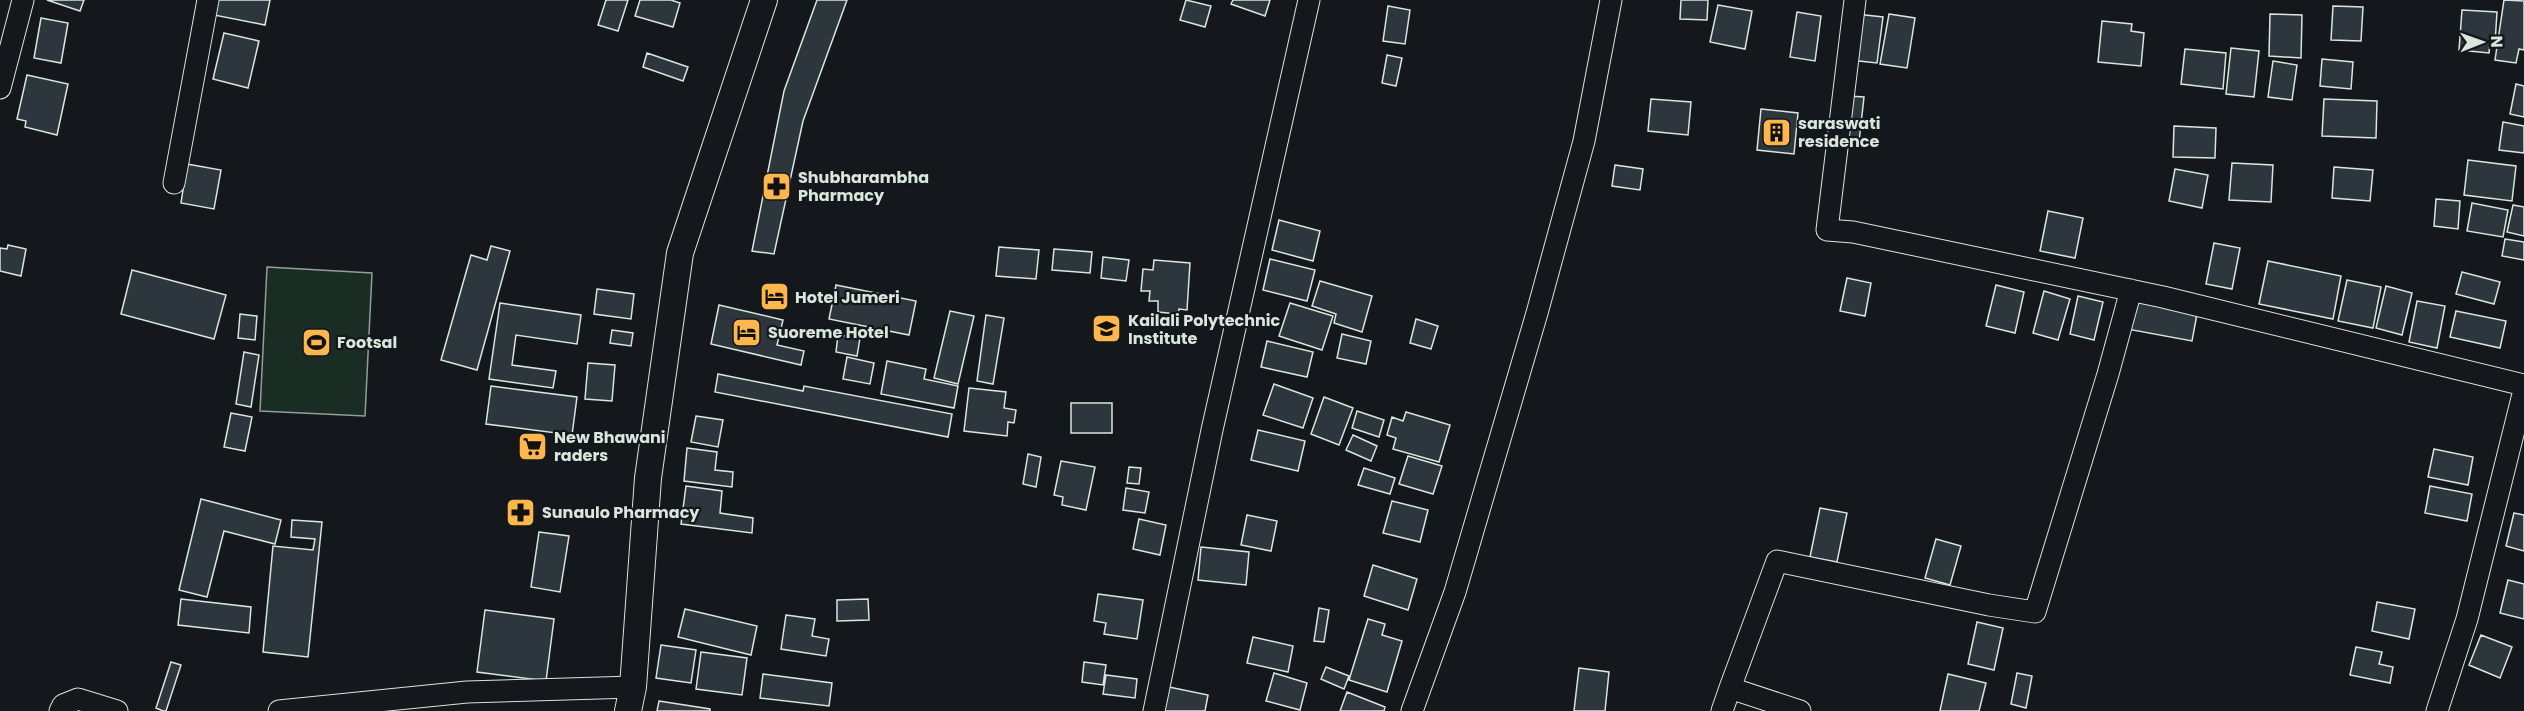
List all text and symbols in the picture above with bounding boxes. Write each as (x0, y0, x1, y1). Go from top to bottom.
north arrow (2452, 12, 2512, 72)
text: N (2485, 36, 2508, 48)
place label: saraswati residence (1798, 112, 1880, 153)
building icon: saraswati residence (1761, 116, 1793, 148)
place label: Shubharambha Pharmacy (798, 166, 929, 207)
pharmacy icon: Shubharambha Pharmacy (761, 170, 793, 202)
hotel icon: Hotel Jumeri (758, 281, 790, 313)
place label: Hotel Jumeri (795, 286, 900, 309)
place label: Kailali Polytechnic Institute (1128, 309, 1280, 350)
school or university icon: Kailali Polytechnic Institute (1091, 313, 1123, 345)
hotel icon: Suoreme Hotel (731, 316, 763, 348)
place label: Suoreme Hotel (768, 321, 889, 344)
sports icon: Footsal (300, 326, 332, 358)
place label: Footsal (337, 331, 397, 354)
place label: New Bhawani raders (554, 426, 666, 467)
supermarket icon: New Bhawani raders (517, 430, 549, 462)
pharmacy icon: Sunaulo Pharmacy (505, 496, 537, 528)
place label: Sunaulo Pharmacy (542, 501, 700, 524)

